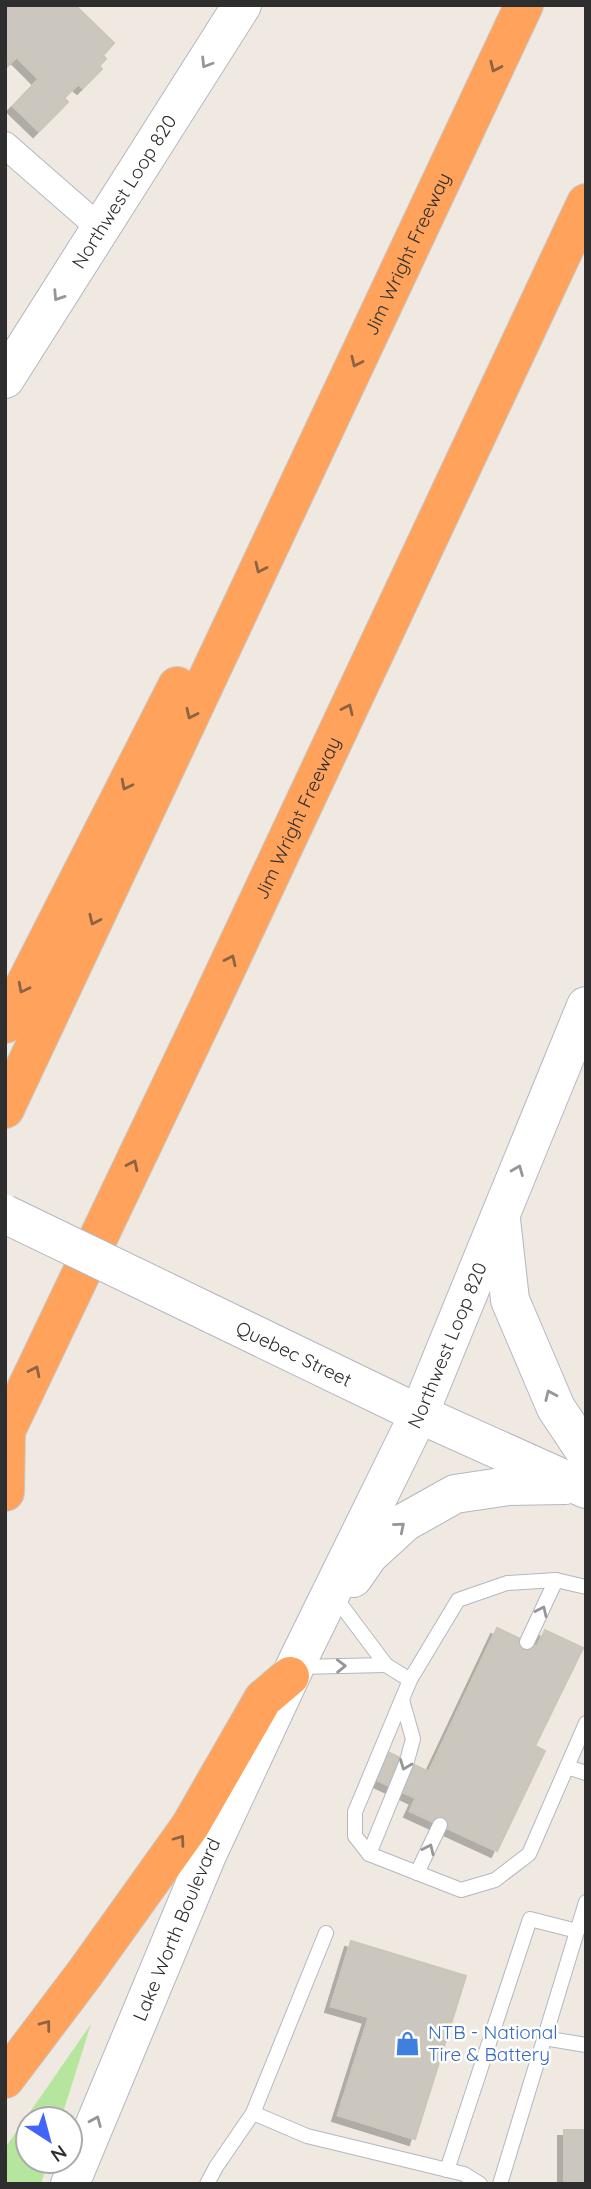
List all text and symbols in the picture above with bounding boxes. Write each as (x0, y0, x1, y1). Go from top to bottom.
one-way arrow (202, 55, 214, 68)
one-way arrow (489, 60, 503, 72)
street label: Northwest Loop 820 (66, 110, 181, 273)
street label: Jim Wright Freeway (358, 169, 456, 339)
one-way arrow (53, 289, 66, 302)
one-way arrow (351, 355, 365, 367)
one-way arrow (254, 561, 268, 573)
one-way arrow (339, 704, 353, 716)
one-way arrow (185, 707, 199, 719)
street label: Jim Wright Freeway (249, 733, 346, 903)
one-way arrow (120, 778, 134, 790)
one-way arrow (88, 913, 102, 925)
one-way arrow (223, 955, 237, 967)
one-way arrow (18, 981, 32, 993)
one-way arrow (125, 1160, 139, 1172)
one-way arrow (510, 1164, 524, 1176)
street label: Northwest Loop 820 (402, 1259, 492, 1432)
street label: Quebec Street (232, 1315, 356, 1392)
one-way arrow (27, 1366, 41, 1378)
one-way arrow (544, 1390, 558, 1402)
one-way arrow (393, 1523, 405, 1536)
one-way arrow (534, 1606, 548, 1618)
one-way arrow (336, 1658, 346, 1674)
one-way arrow (399, 1758, 413, 1770)
street label: Lake Worth Boulevard (127, 1834, 225, 2024)
one-way arrow (171, 1835, 184, 1848)
one-way arrow (421, 1844, 435, 1856)
one-way arrow (38, 2020, 51, 2032)
place label: NTB - National Tire & Battery (428, 2020, 558, 2066)
shop icon: NTB - National Tire & Battery (394, 2029, 422, 2057)
north arrow (14, 2105, 84, 2175)
one-way arrow (88, 2115, 102, 2128)
text: N (46, 2140, 72, 2168)

